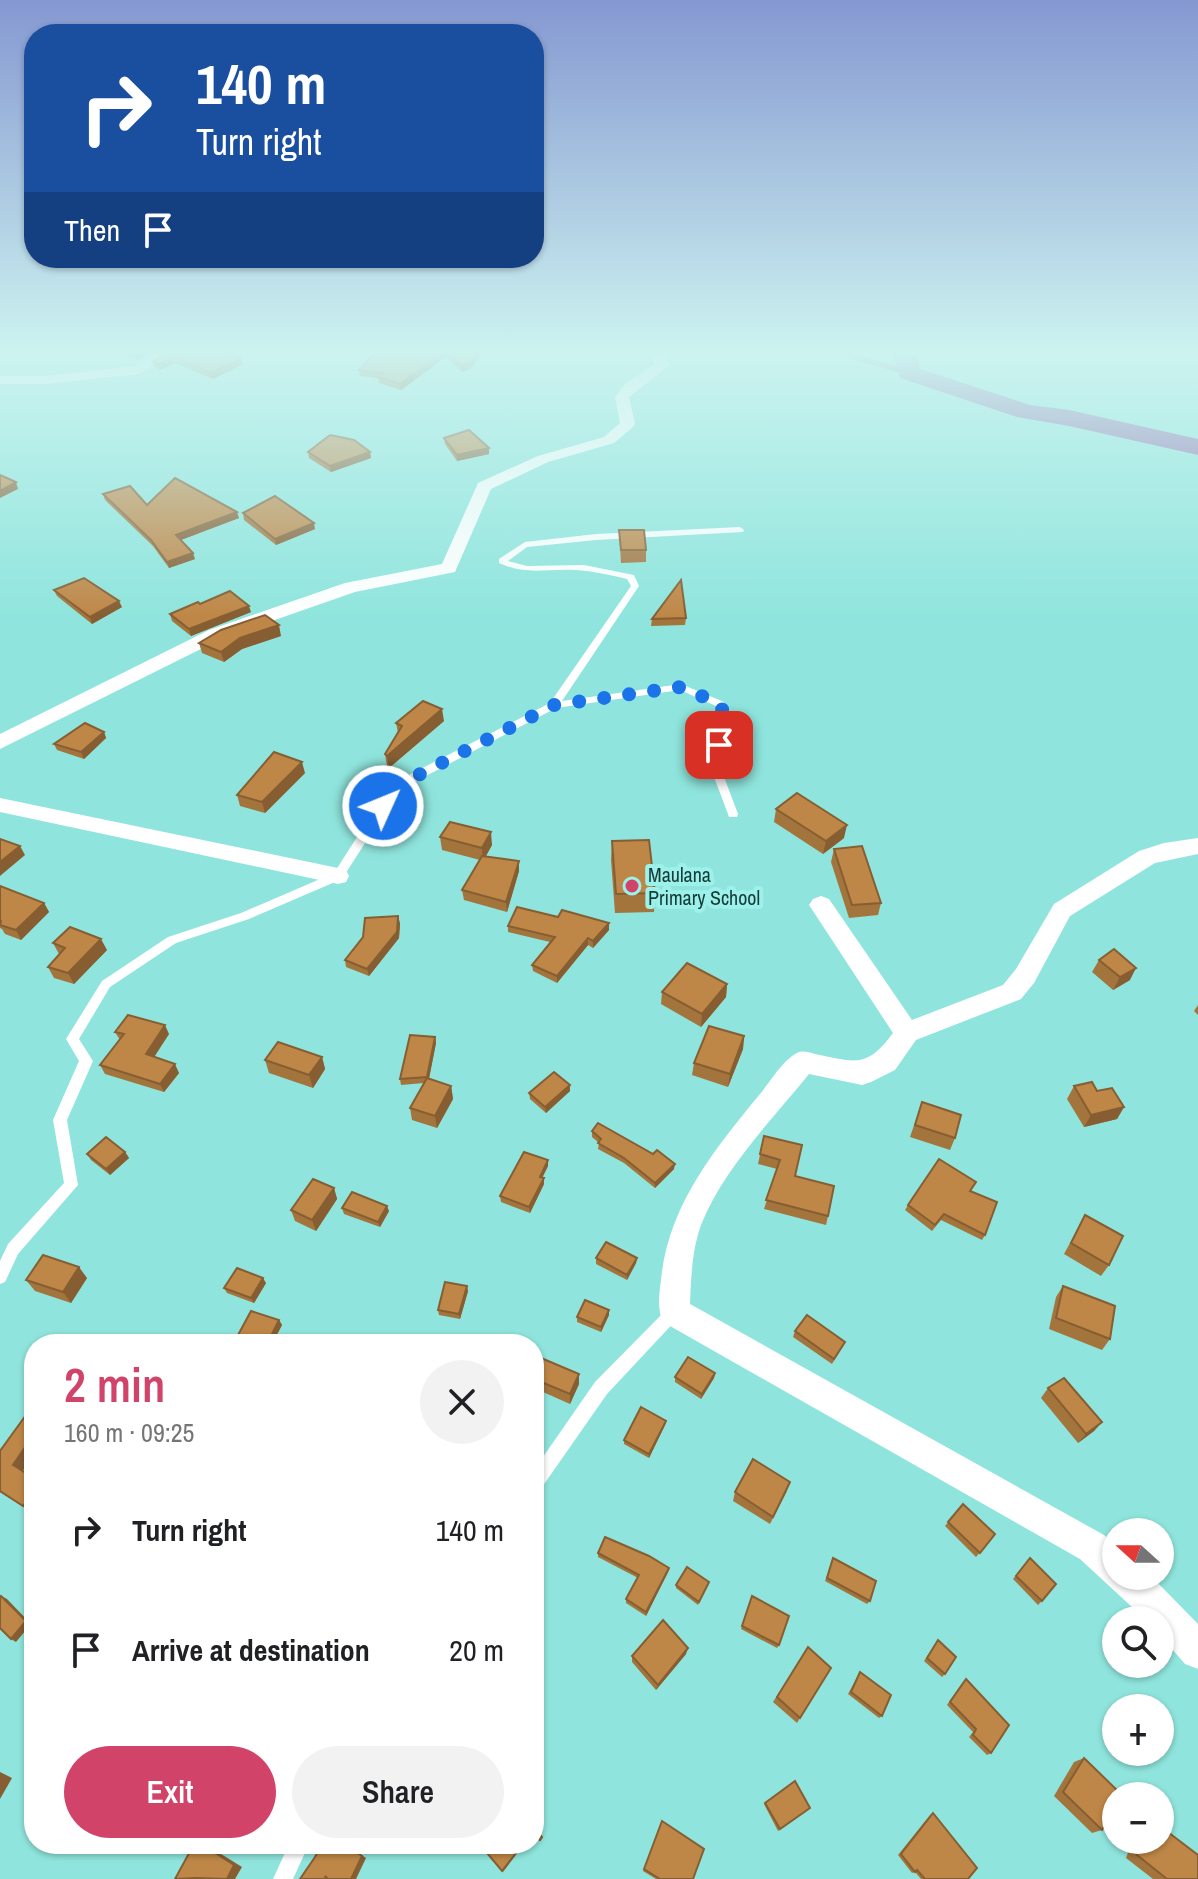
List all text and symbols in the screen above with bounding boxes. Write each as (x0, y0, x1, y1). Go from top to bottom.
text: 140 m (196, 46, 326, 121)
icon: right (64, 56, 168, 160)
text: Turn right (196, 118, 321, 166)
icon: arrive (136, 208, 180, 252)
text: Then (64, 210, 120, 250)
pin (685, 711, 753, 779)
icon: arrive (697, 723, 741, 767)
position arrow (341, 764, 425, 848)
place label: Maulana Primary School (648, 861, 760, 911)
marker: Maulana Primary School (623, 877, 641, 895)
text: 2 min (64, 1352, 165, 1417)
button: close (420, 1360, 504, 1444)
text: 160 m · 09:25 (64, 1415, 194, 1450)
icon: right (64, 1508, 108, 1552)
text: Turn right (132, 1510, 246, 1550)
text: 140 m (436, 1510, 504, 1550)
north arrow (1102, 1518, 1174, 1590)
map controls (1102, 1518, 1174, 1854)
button: search (1102, 1606, 1174, 1678)
icon: arrive (64, 1628, 108, 1672)
text: Arrive at destination (132, 1630, 370, 1670)
text: 20 m (449, 1630, 504, 1670)
button: + (1102, 1694, 1174, 1766)
button: Exit (64, 1746, 276, 1838)
button: Share (292, 1746, 504, 1838)
button: − (1102, 1782, 1174, 1854)

